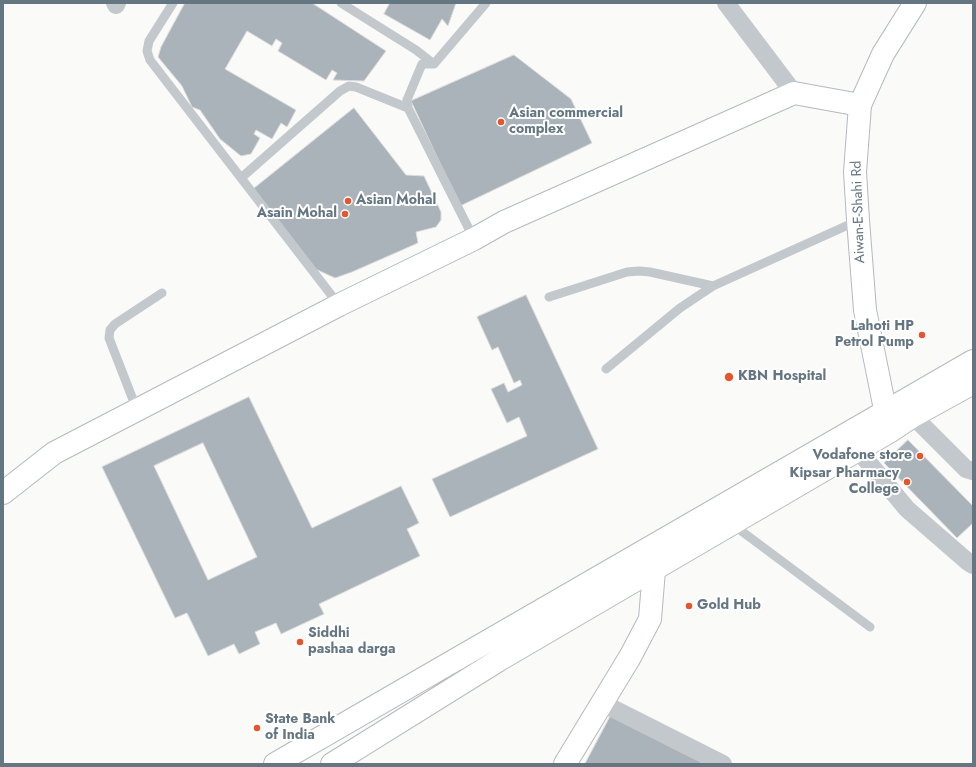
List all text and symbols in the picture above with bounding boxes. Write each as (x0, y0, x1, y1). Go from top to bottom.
place label: Asian commercial complex (509, 106, 623, 138)
marker: Asian commercial complex (496, 117, 506, 127)
street label: Aiwan-E-Shahi Rd (849, 160, 869, 264)
place label: Asian Mohal (356, 193, 436, 209)
marker: Asian Mohal (343, 196, 353, 206)
place label: Asain Mohal (257, 206, 337, 222)
marker: Asain Mohal (340, 209, 350, 219)
place label: Lahoti HP Petrol Pump (835, 319, 914, 352)
marker: Lahoti HP Petrol Pump (917, 330, 927, 340)
place label: KBN Hospital (738, 369, 826, 385)
marker: KBN Hospital (723, 371, 735, 383)
place label: Vodafone store (812, 448, 912, 464)
marker: Vodafone store (915, 451, 925, 461)
place label: Kipsar Pharmacy College (790, 466, 899, 498)
marker: Kipsar Pharmacy College (902, 477, 912, 487)
place label: Gold Hub (697, 598, 761, 614)
marker: Gold Hub (684, 601, 694, 611)
place label: Siddhi pashaa darga (308, 626, 396, 658)
marker: Siddhi pashaa darga (295, 637, 305, 647)
place label: State Bank of India (265, 712, 335, 744)
marker: State Bank of India (252, 723, 262, 733)

